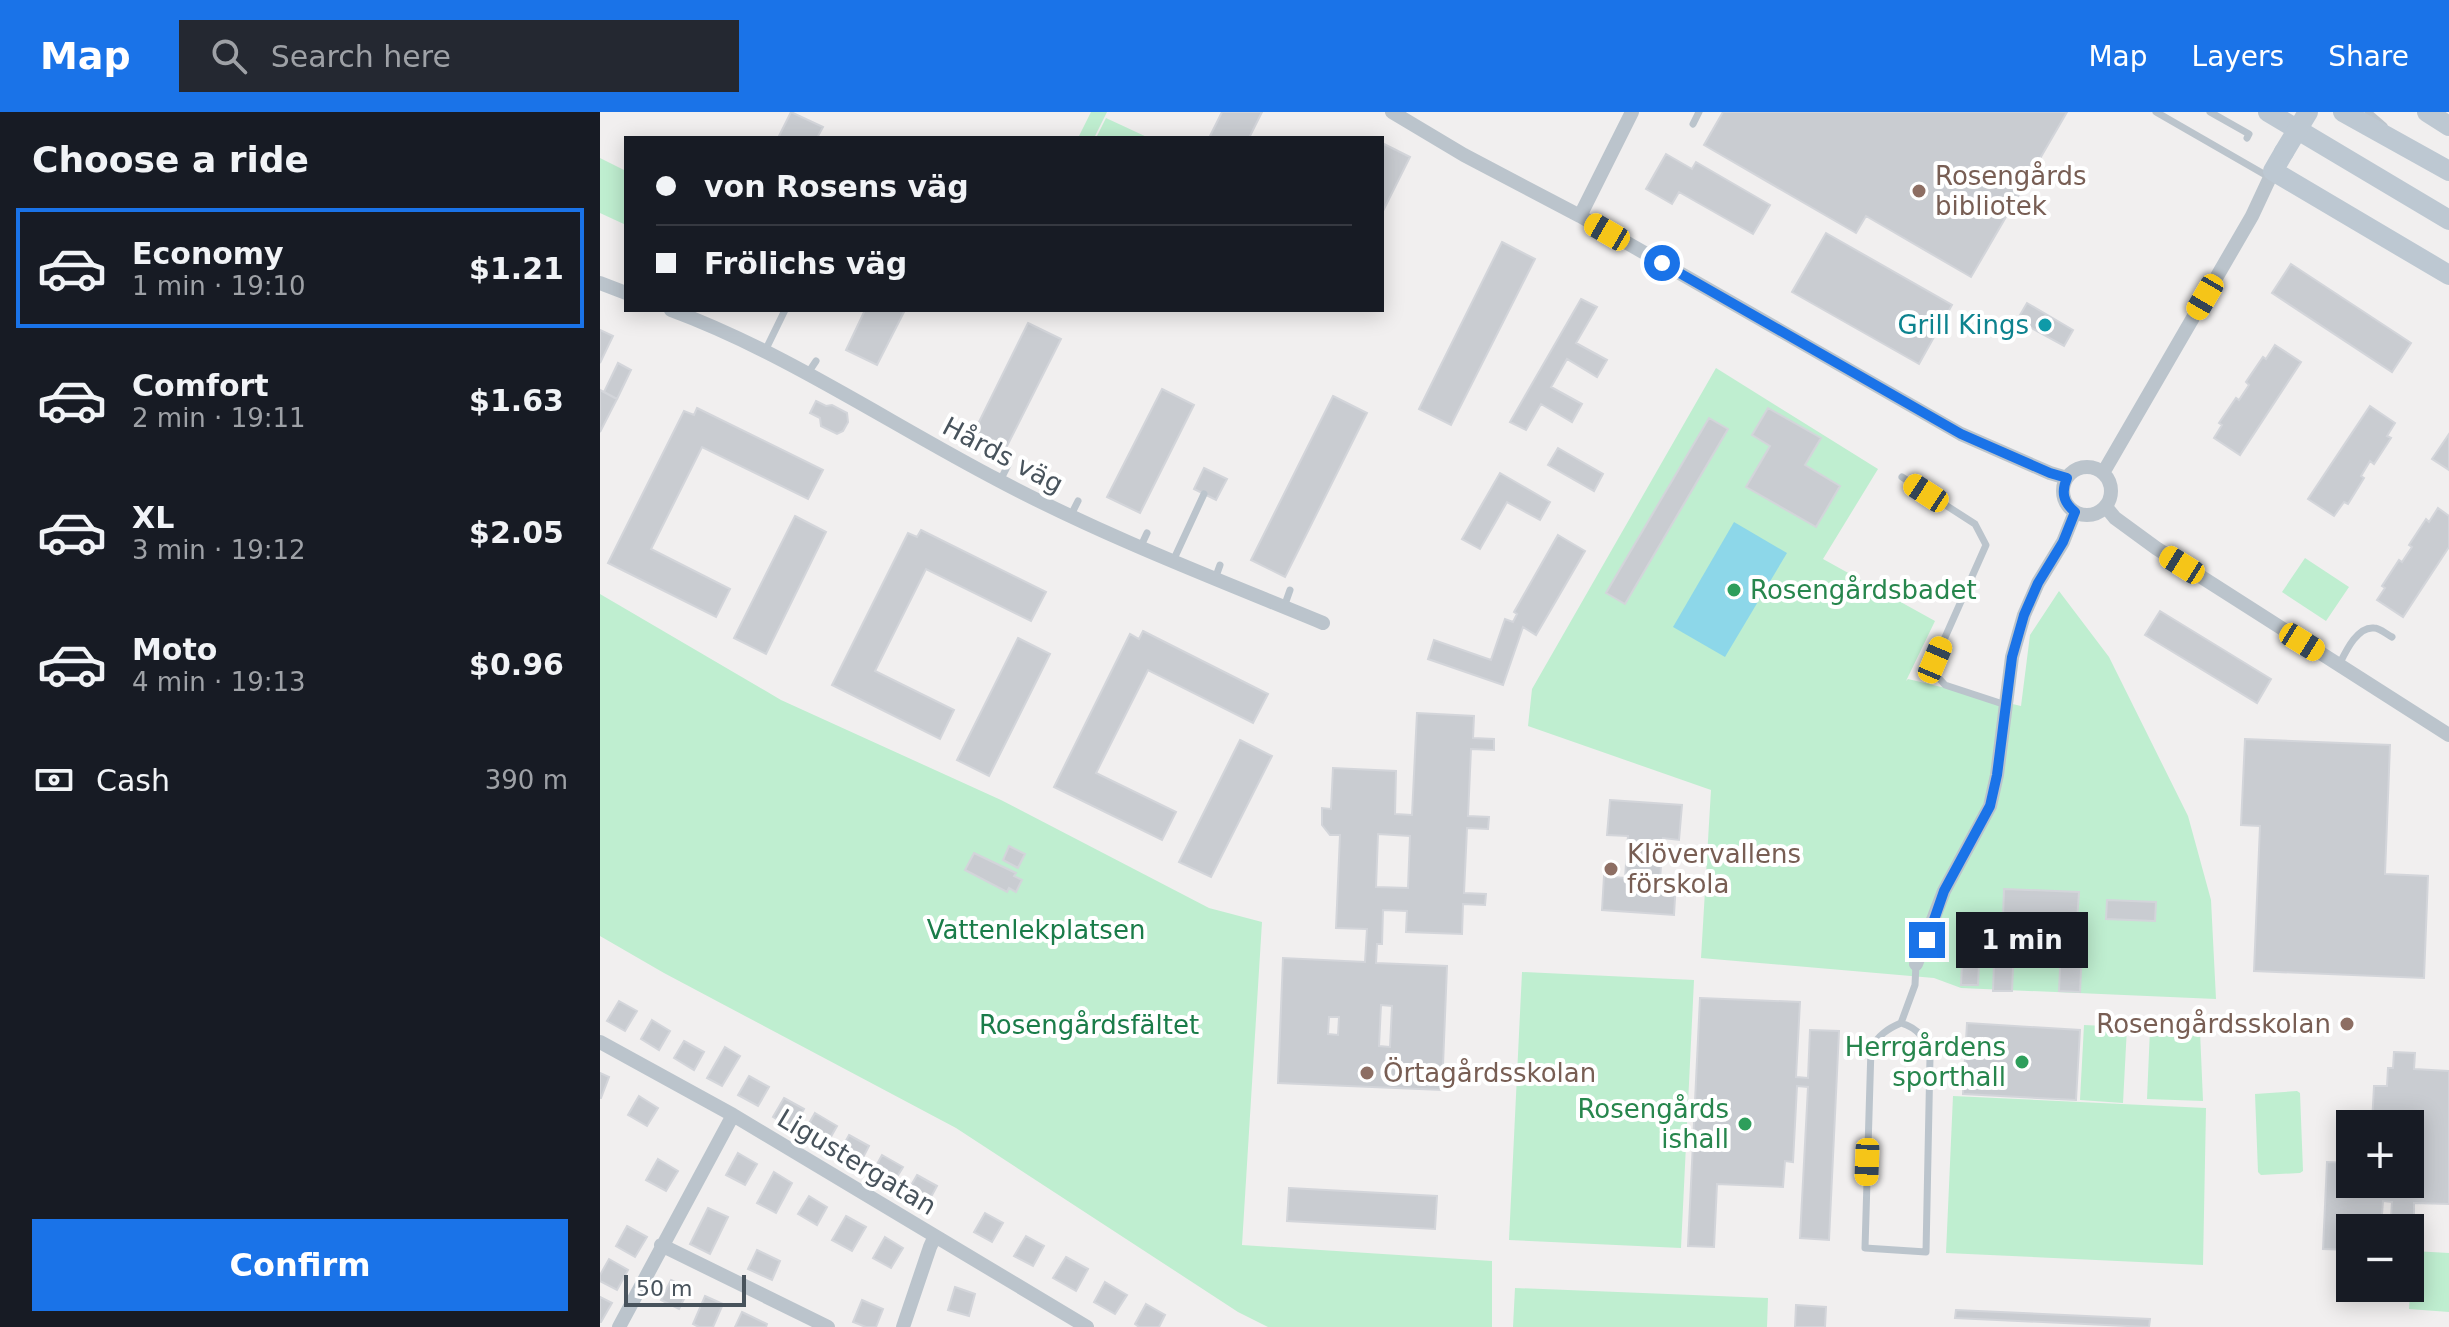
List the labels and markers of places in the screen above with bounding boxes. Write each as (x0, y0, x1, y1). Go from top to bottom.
place label: Rosengårds bibliotek (1935, 161, 2087, 221)
marker: Rosengårds bibliotek (1910, 182, 1928, 200)
place label: Grill Kings (1897, 310, 2029, 340)
marker: Grill Kings (2036, 316, 2054, 334)
place label: Rosengårdsbadet (1750, 575, 1977, 605)
marker: Rosengårdsbadet (1725, 581, 1743, 599)
place label: Klövervallens förskola (1627, 839, 1801, 899)
marker: Klövervallens förskola (1602, 860, 1620, 878)
place label: Rosengårdsskolan (2096, 1009, 2331, 1039)
marker: Rosengårdsskolan (2338, 1015, 2356, 1033)
place label: Herrgårdens sporthall (1845, 1032, 2006, 1092)
marker: Herrgårdens sporthall (2013, 1053, 2031, 1071)
place label: Örtagårdsskolan (1383, 1057, 1596, 1088)
marker: Örtagårdsskolan (1358, 1064, 1376, 1082)
place label: Rosengårds ishall (1577, 1094, 1729, 1154)
marker: Rosengårds ishall (1736, 1115, 1754, 1133)

